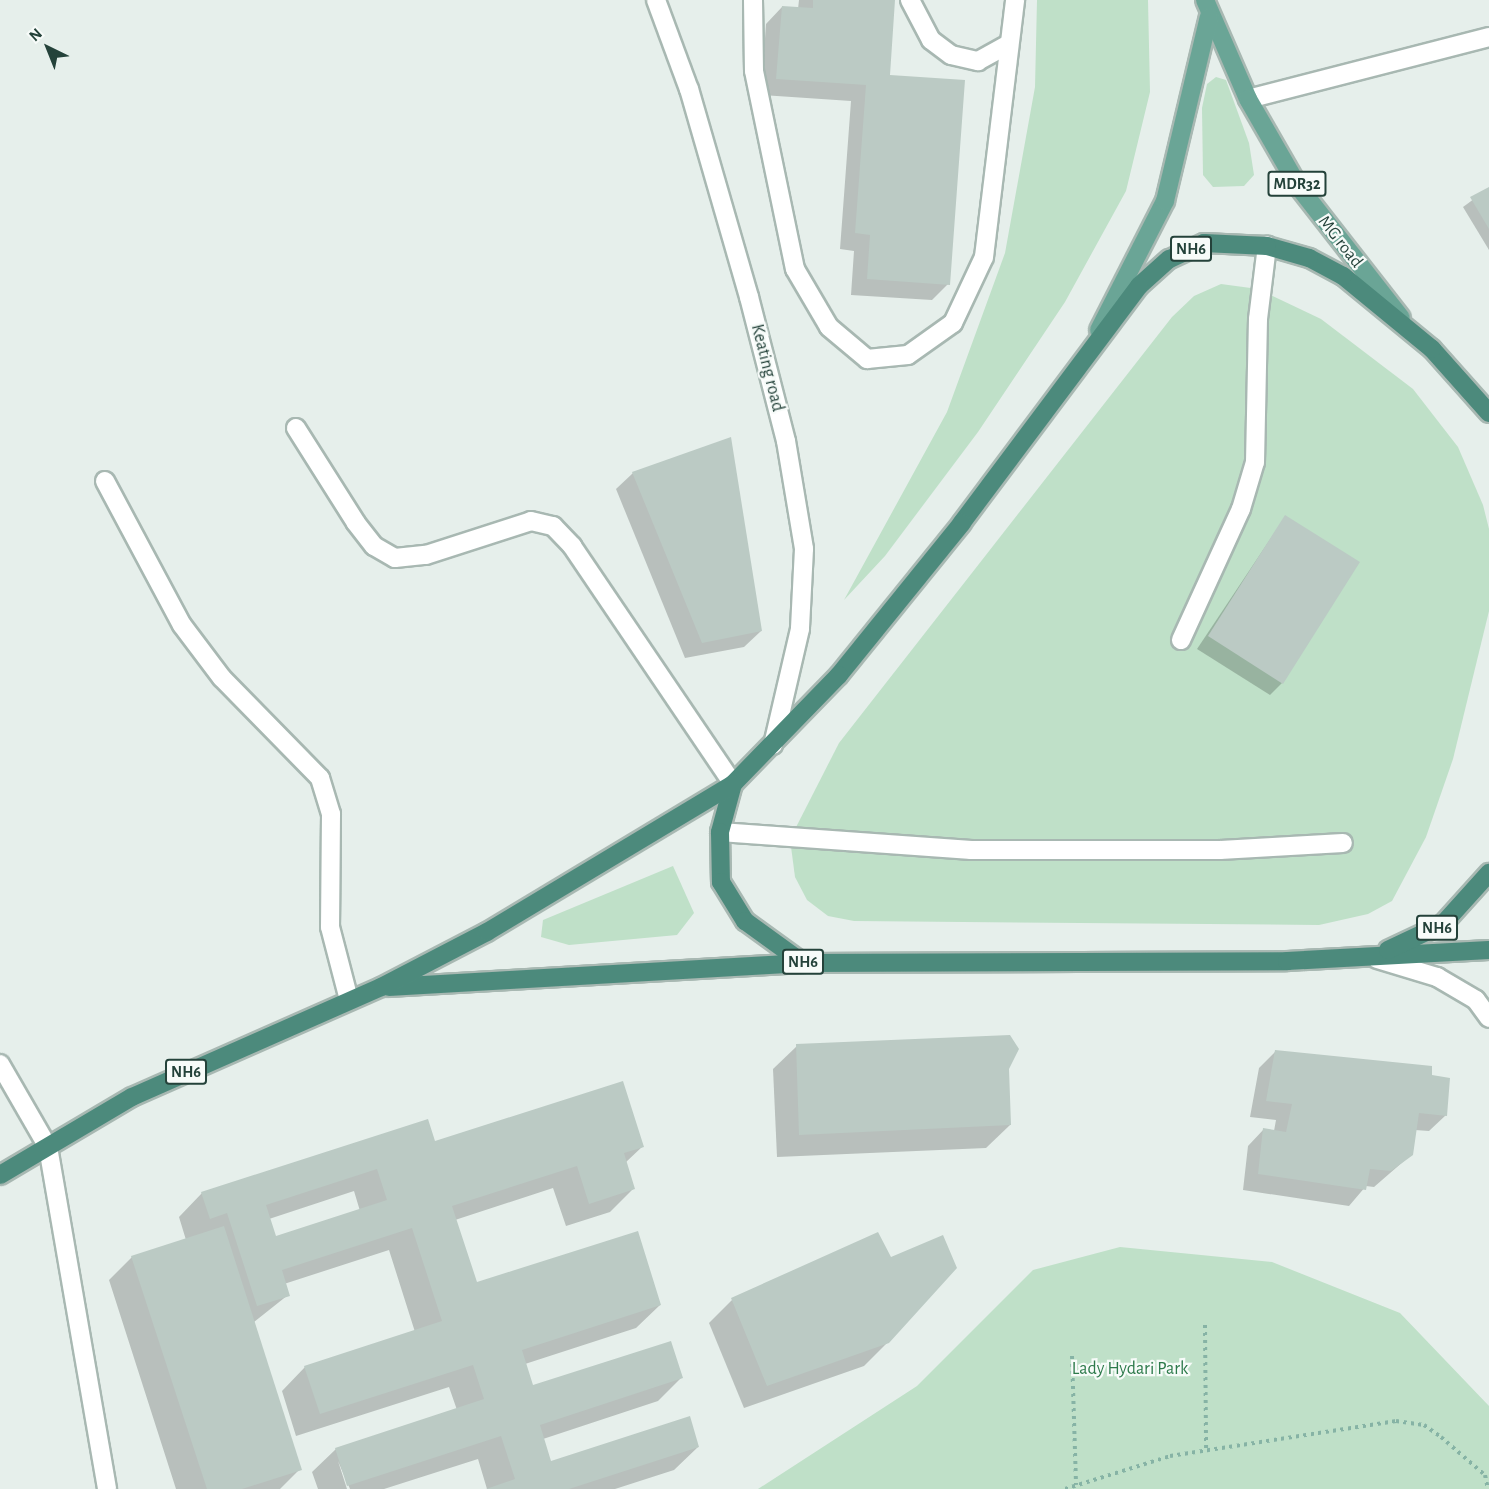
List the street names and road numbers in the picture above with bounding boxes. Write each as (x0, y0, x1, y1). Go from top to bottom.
road number: MDR32 (1267, 171, 1327, 197)
street label: MG road (1313, 212, 1367, 272)
road number: NH6 (1170, 236, 1212, 262)
street label: Keating road (746, 322, 788, 414)
road number: NH6 (1416, 915, 1458, 941)
road number: NH6 (782, 949, 824, 975)
road number: NH6 (165, 1059, 207, 1085)

